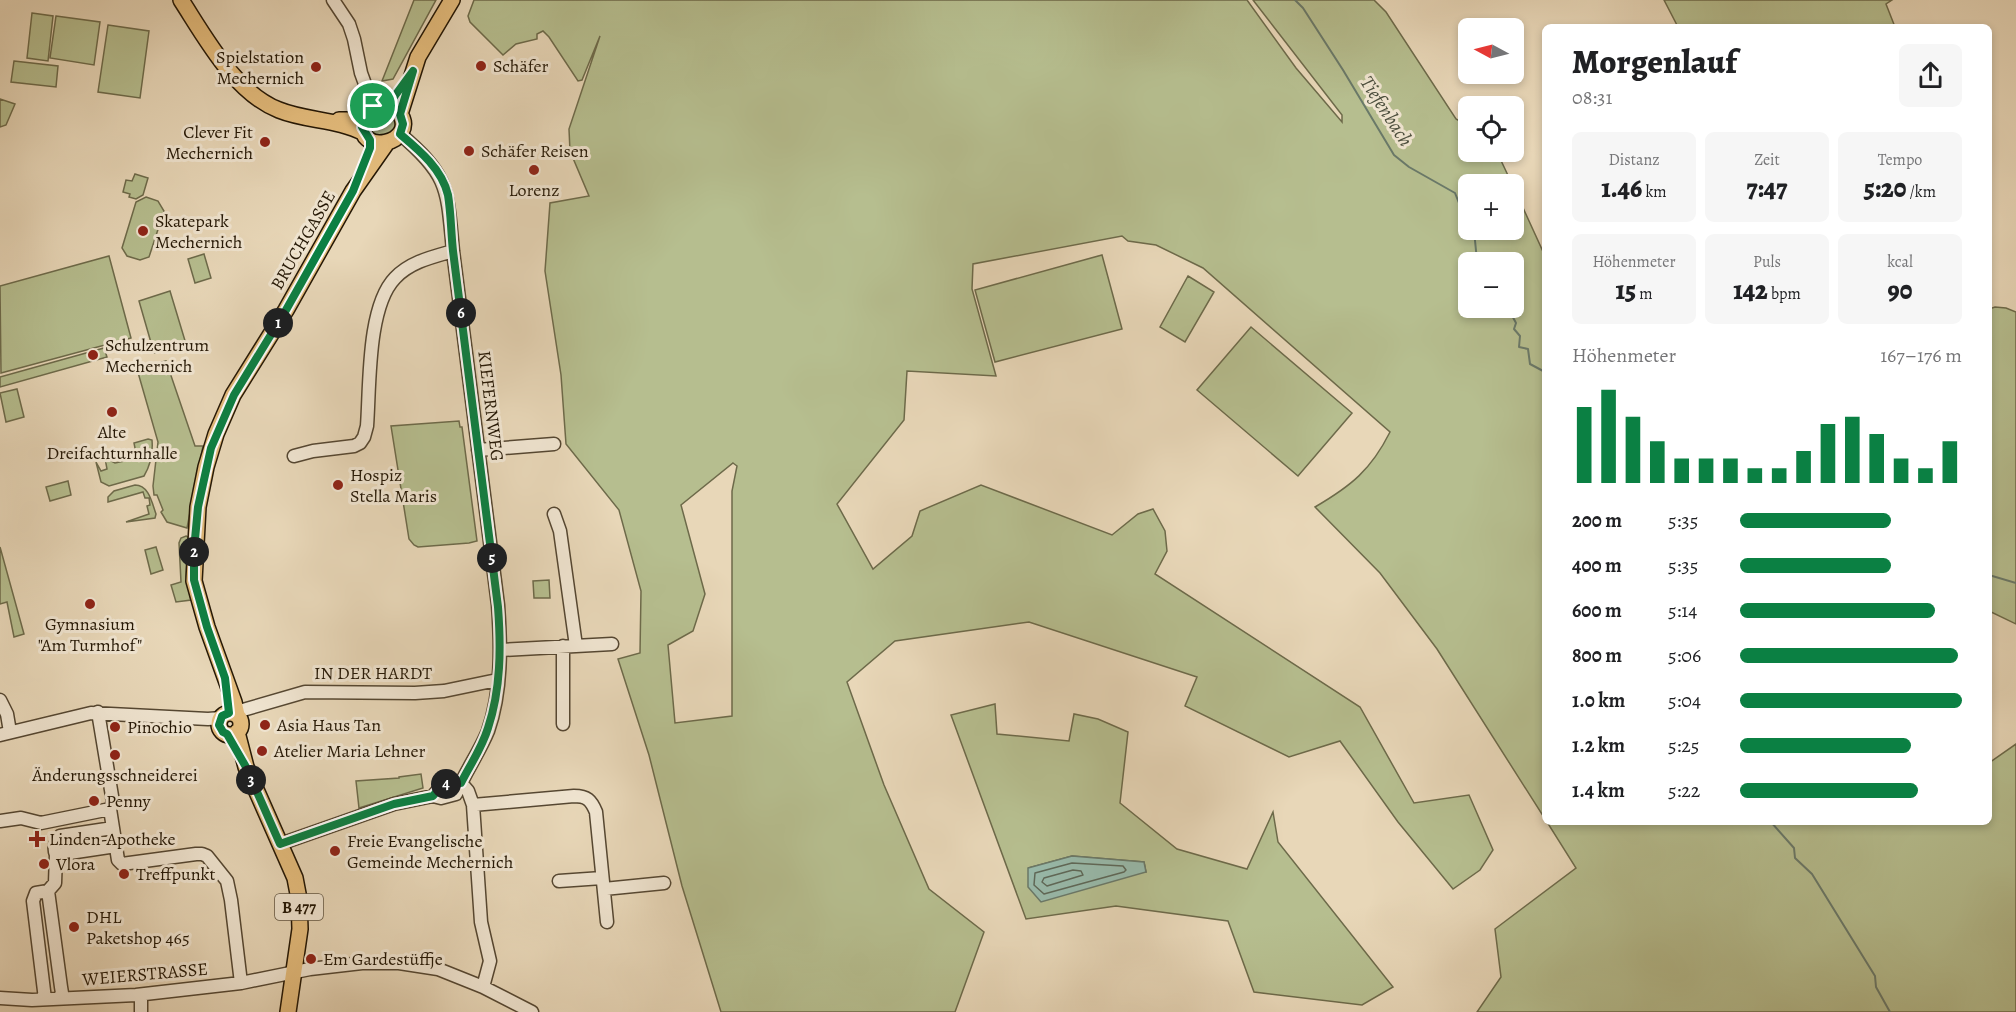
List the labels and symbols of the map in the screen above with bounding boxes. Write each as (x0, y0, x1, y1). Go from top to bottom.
north arrow (1458, 18, 1524, 84)
place label: Spielstation Mechernich (216, 45, 304, 90)
place label: Schäfer (493, 54, 548, 78)
marker: Schäfer (474, 59, 488, 73)
marker: Spielstation Mechernich (309, 60, 323, 74)
water label: Tiefenbach (1354, 71, 1419, 152)
pin (347, 80, 398, 131)
place label: Clever Fit Mechernich (166, 120, 253, 165)
marker: Clever Fit Mechernich (258, 135, 272, 149)
place label: Schäfer Reisen (481, 139, 589, 163)
marker: Schäfer Reisen (462, 144, 476, 158)
marker: Lorenz (527, 163, 541, 177)
place label: Lorenz (508, 178, 560, 202)
street label: BRUCHGASSE (265, 186, 341, 294)
place label: Skatepark Mechernich (155, 209, 243, 254)
marker: Skatepark Mechernich (136, 224, 150, 238)
pin: 6 (446, 298, 476, 328)
pin: 1 (263, 308, 293, 338)
place label: Schulzentrum Mechernich (105, 333, 209, 378)
marker: Schulzentrum Mechernich (86, 348, 100, 362)
street label: KIEFERNWEG (472, 349, 510, 463)
marker: Alte Dreifachturnhalle (105, 405, 119, 419)
place label: Alte Dreifachturnhalle (46, 420, 178, 465)
place label: Hospiz Stella Maris (350, 463, 437, 508)
marker: Hospiz Stella Maris (331, 478, 345, 492)
pin: 2 (179, 537, 209, 567)
pin: 5 (477, 543, 507, 573)
marker: Gymnasium "Am Turmhof" (83, 597, 97, 611)
place label: Gymnasium "Am Turmhof" (38, 612, 142, 657)
street label: IN DER HARDT (314, 661, 432, 685)
place label: Asia Haus Tan (276, 713, 381, 737)
place label: Pinochio (127, 715, 192, 739)
marker: Asia Haus Tan (258, 718, 272, 732)
marker: Pinochio (108, 720, 122, 734)
place label: Atelier Maria Lehner (273, 739, 426, 763)
marker: Atelier Maria Lehner (255, 744, 269, 758)
marker: Änderungsschneiderei (108, 748, 122, 762)
place label: Änderungsschneiderei (31, 763, 198, 787)
pin: 3 (236, 765, 266, 795)
pin: 4 (431, 769, 461, 799)
place label: Penny (106, 789, 152, 813)
marker: Penny (87, 794, 101, 808)
place label: Linden-Apotheke (49, 827, 176, 851)
place label: Freie Evangelische Gemeinde Mechernich (347, 829, 514, 874)
marker: Linden-Apotheke (30, 832, 44, 846)
marker: Freie Evangelische Gemeinde Mechernich (328, 844, 342, 858)
place label: Vlora (55, 852, 96, 876)
marker: Vlora (37, 857, 51, 871)
place label: Treffpunkt (136, 862, 215, 886)
marker: Treffpunkt (117, 867, 131, 881)
road number: B 477 (275, 894, 323, 920)
place label: DHL Paketshop 465 (86, 905, 190, 950)
marker: DHL Paketshop 465 (67, 920, 81, 934)
place label: Em Gardestüffje (323, 947, 443, 971)
marker: Em Gardestüffje (304, 952, 318, 966)
street label: WEIERSTRASSE (80, 957, 209, 992)

